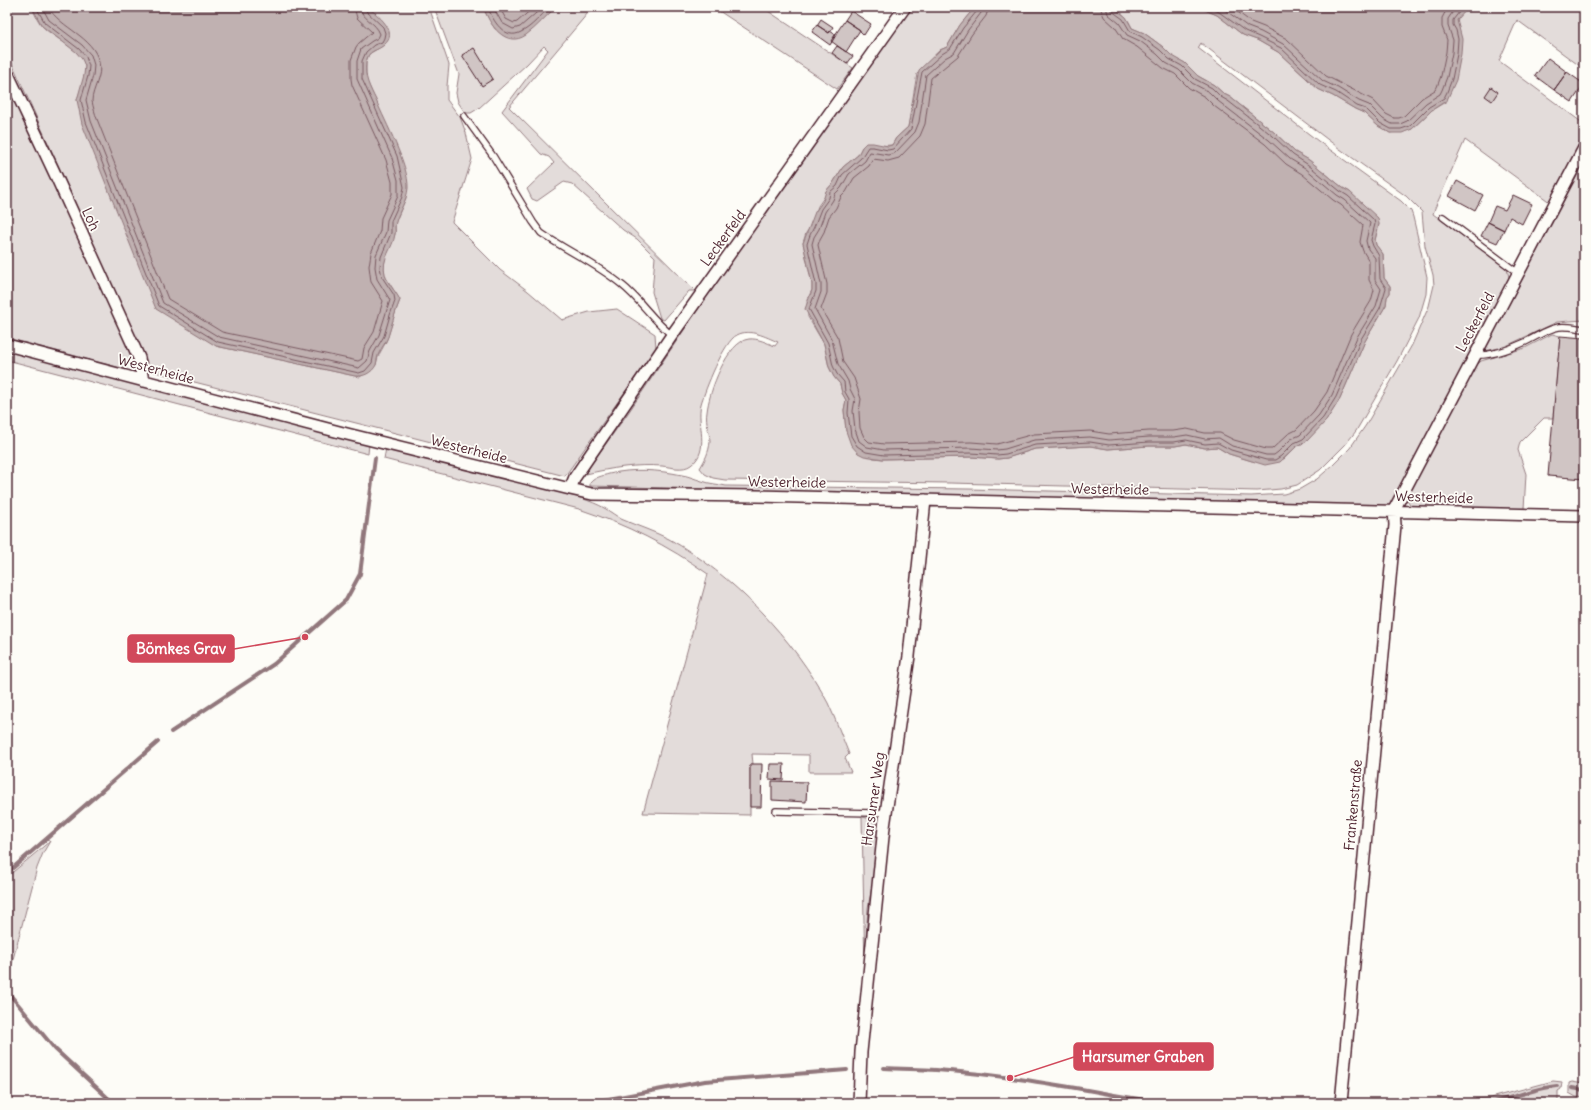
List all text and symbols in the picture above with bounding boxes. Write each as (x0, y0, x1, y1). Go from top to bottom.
street label: Loh (78, 205, 104, 233)
street label: Leckerfeld (697, 206, 749, 270)
street label: Leckerfeld (1452, 289, 1498, 355)
street label: Westerheide (116, 350, 196, 388)
street label: Westerheide (429, 431, 509, 467)
street label: Westerheide (748, 472, 826, 492)
street label: Westerheide (1071, 479, 1149, 499)
street label: Westerheide (1394, 487, 1474, 507)
callout: Bömkes Grav (128, 635, 234, 662)
text: Bömkes Grav (136, 639, 227, 658)
street label: Harsumer Weg (857, 751, 889, 847)
street label: Frankenstraße (1340, 759, 1366, 851)
callout: Harsumer Graben (1074, 1043, 1213, 1070)
text: Harsumer Graben (1082, 1047, 1204, 1066)

